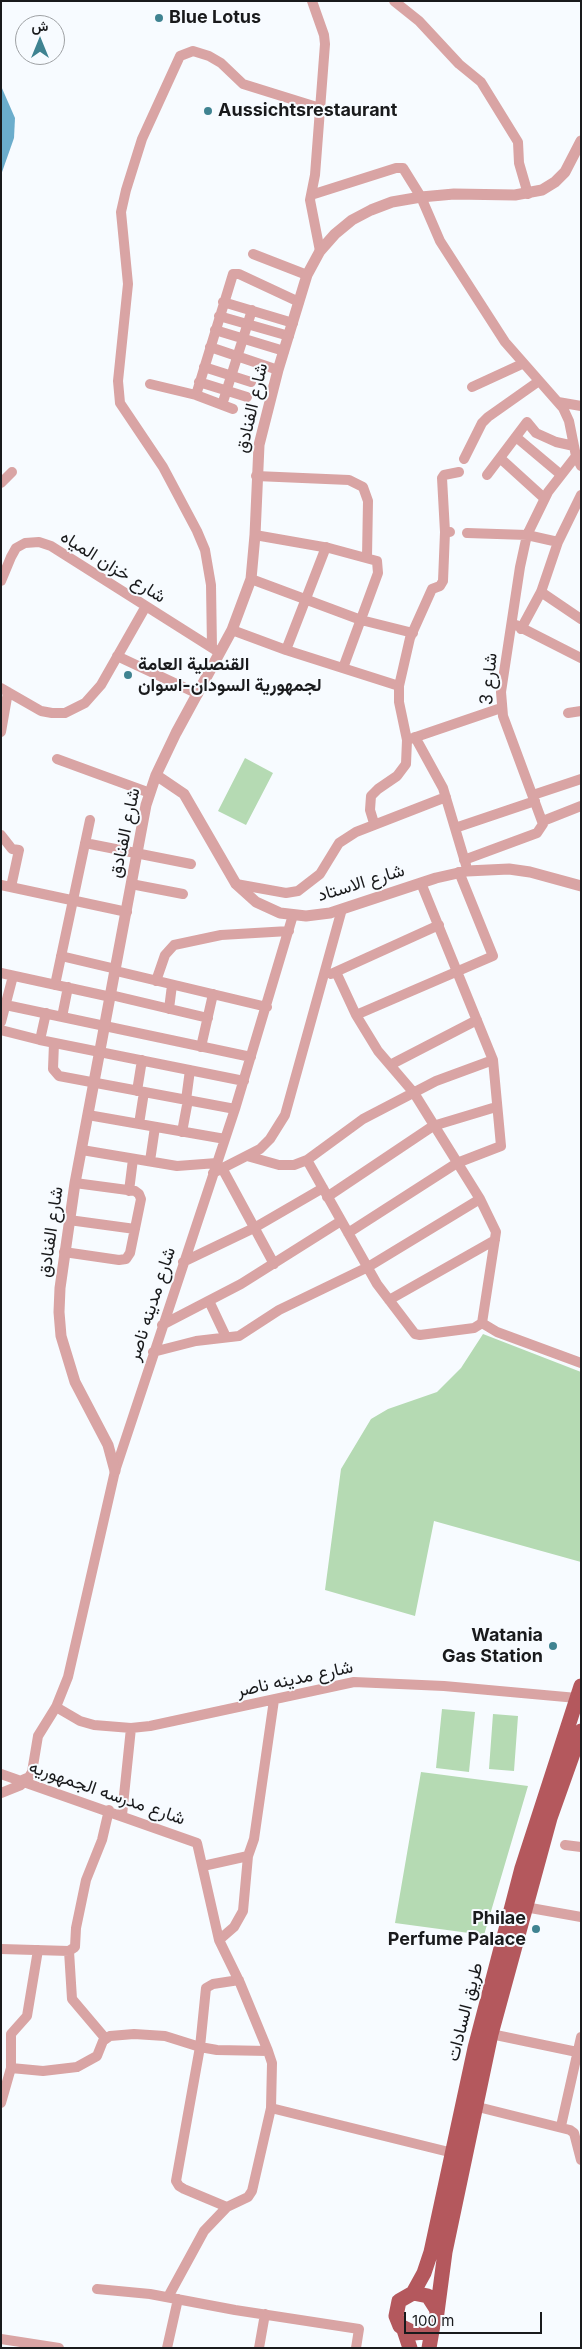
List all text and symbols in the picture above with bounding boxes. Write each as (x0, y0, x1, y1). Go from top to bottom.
place label: Blue Lotus (169, 7, 261, 29)
marker: Blue Lotus (153, 12, 165, 24)
north arrow (15, 15, 65, 65)
text: ش (32, 17, 48, 34)
place label: Aussichtsrestaurant (218, 100, 397, 122)
marker: Aussichtsrestaurant (202, 105, 214, 117)
street label: شارع الفنادق (231, 361, 273, 455)
street label: شارع خزان المياه (56, 526, 170, 608)
street label: شارع 3 (476, 652, 502, 706)
place label: القنصلية العامة لجمهورية السودان-اسوان (138, 654, 322, 696)
marker: القنصلية العامة لجمهورية السودان-اسوان (122, 669, 134, 681)
street label: شارع الفنادق (105, 786, 145, 880)
street label: شارع الاستاد (315, 860, 407, 906)
street label: شارع الفنادق (34, 1185, 68, 1279)
street label: شارع مدينه ناصر (123, 1244, 181, 1364)
place label: Watania Gas Station (442, 1625, 543, 1668)
marker: Watania Gas Station (547, 1640, 559, 1652)
street label: شارع مدينه ناصر (235, 1656, 355, 1702)
street label: شارع مدرسه الجمهوريه (26, 1756, 188, 1830)
place label: Philae Perfume Palace (388, 1908, 526, 1950)
marker: Philae Perfume Palace (530, 1923, 542, 1935)
street label: طريق السادات (442, 1960, 488, 2064)
scale bar (407, 2302, 544, 2334)
text: 100 m (412, 2311, 454, 2330)

